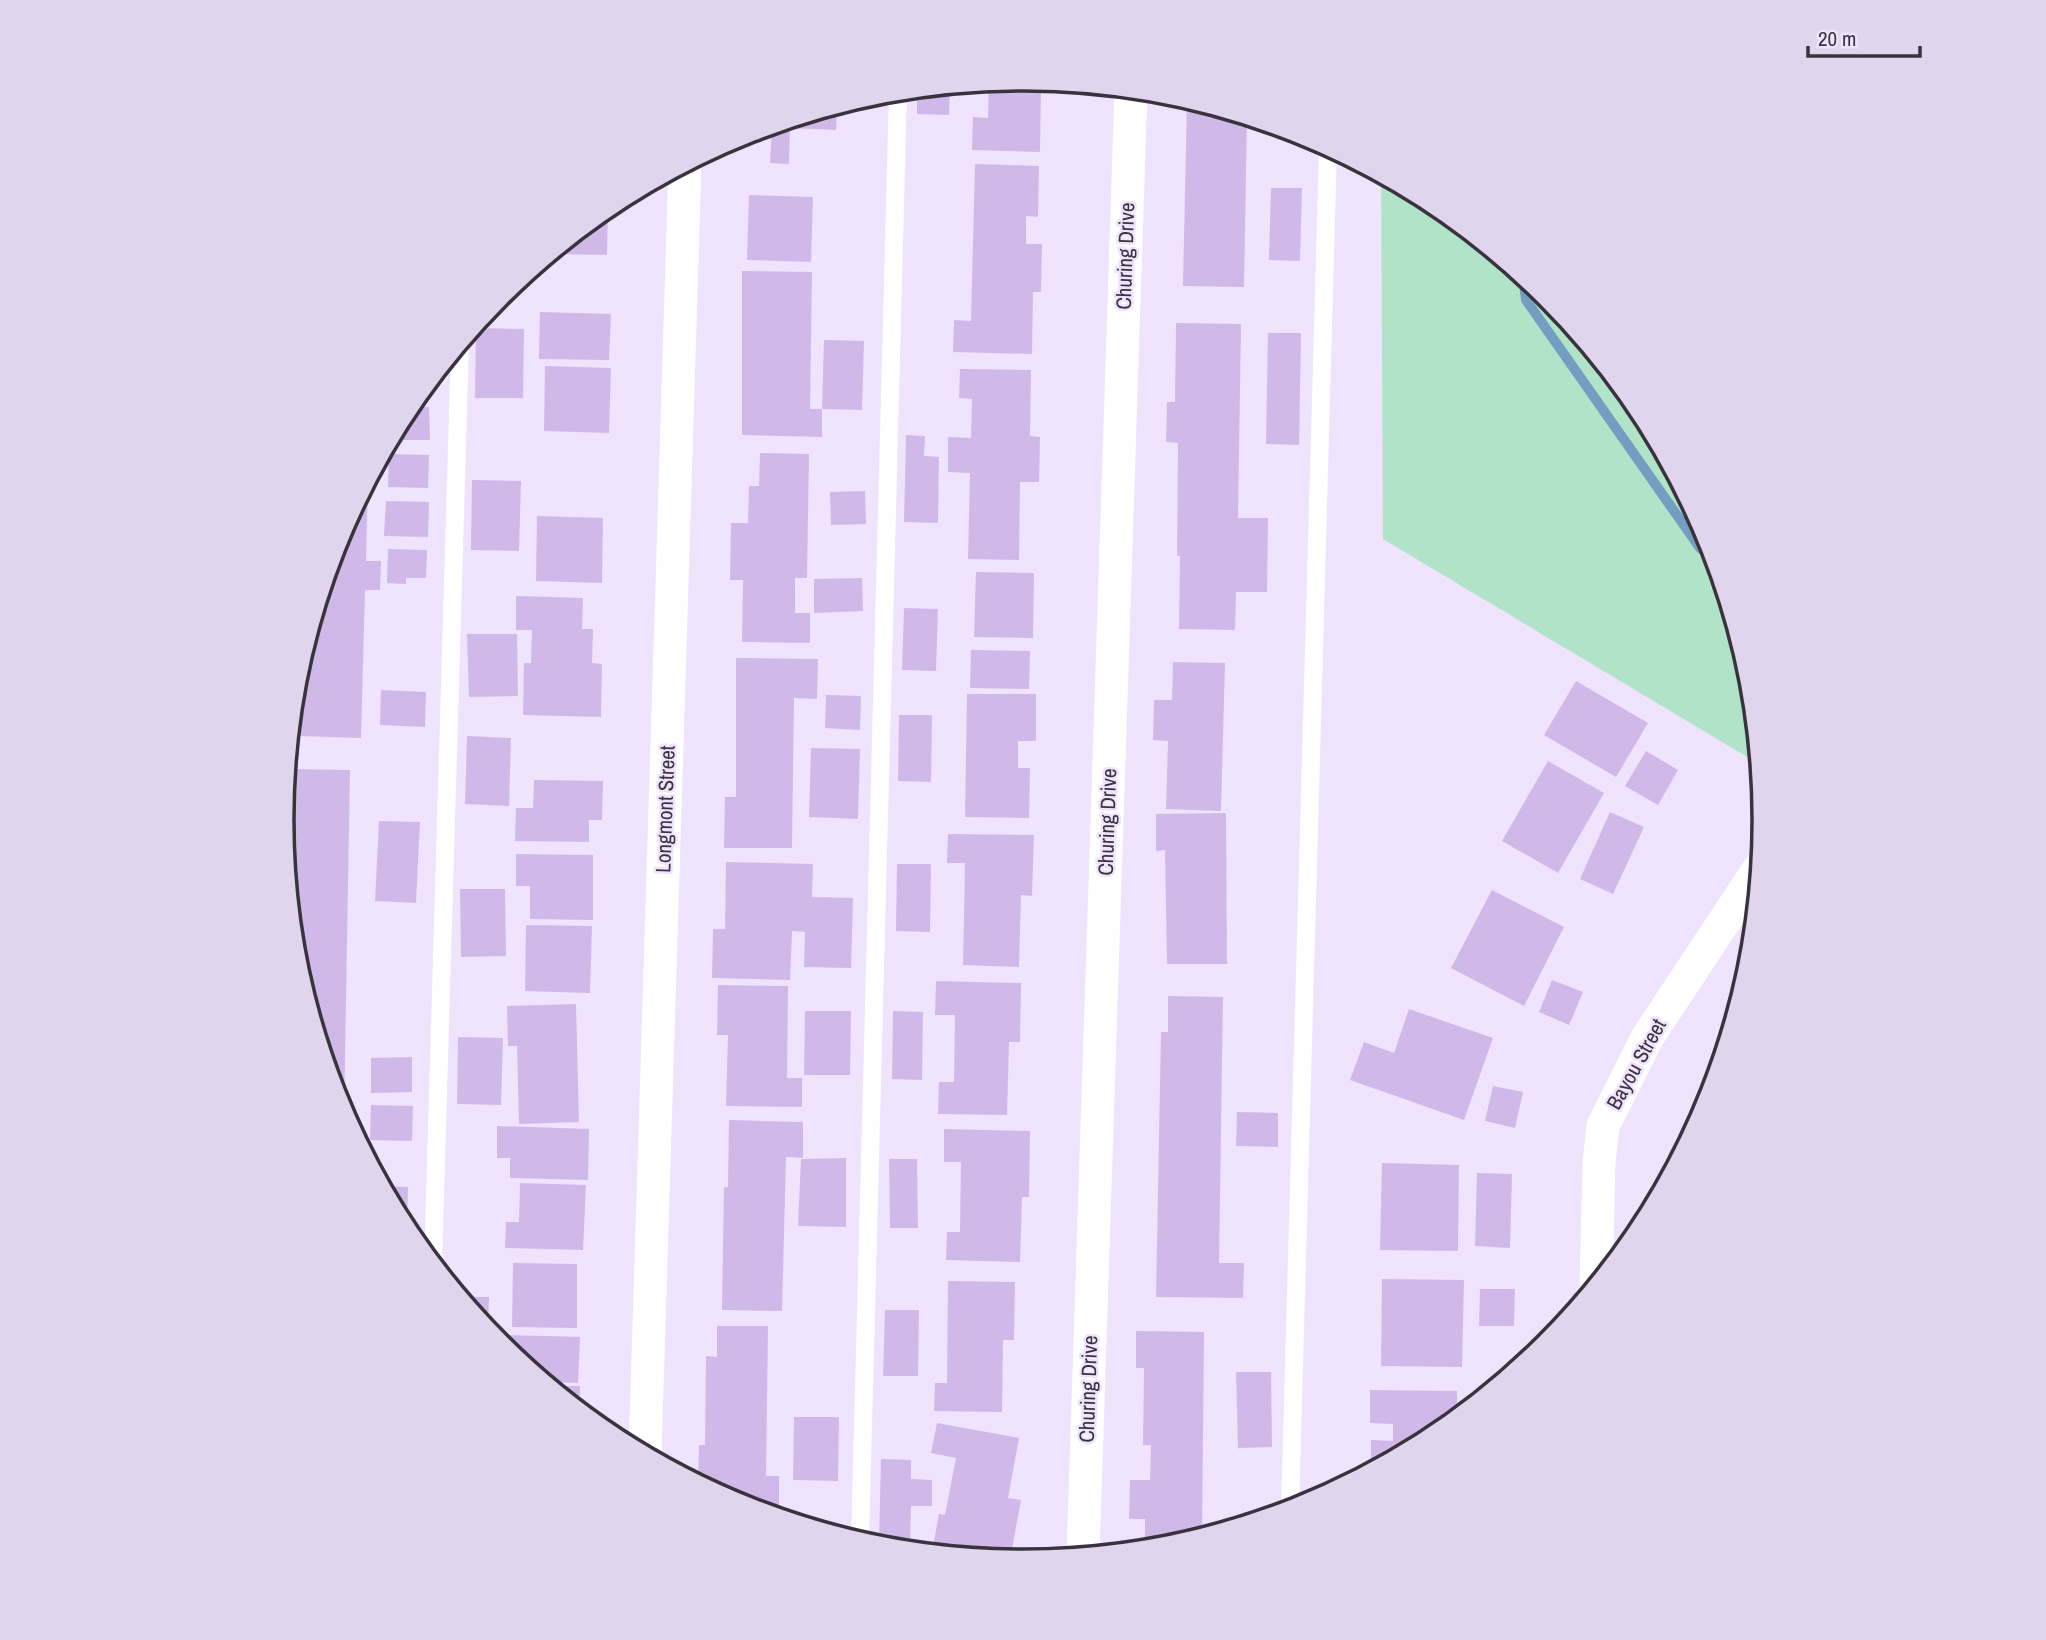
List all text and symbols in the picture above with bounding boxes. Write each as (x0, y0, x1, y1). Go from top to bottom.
scale bar (1808, 14, 1920, 58)
text: 20 m (1818, 24, 1856, 53)
street label: Churing Drive (1109, 202, 1141, 310)
street label: Longmont Street (648, 745, 682, 873)
street label: Churing Drive (1091, 768, 1123, 876)
street label: Bayou Street (1599, 1013, 1673, 1115)
street label: Churing Drive (1072, 1335, 1104, 1443)

